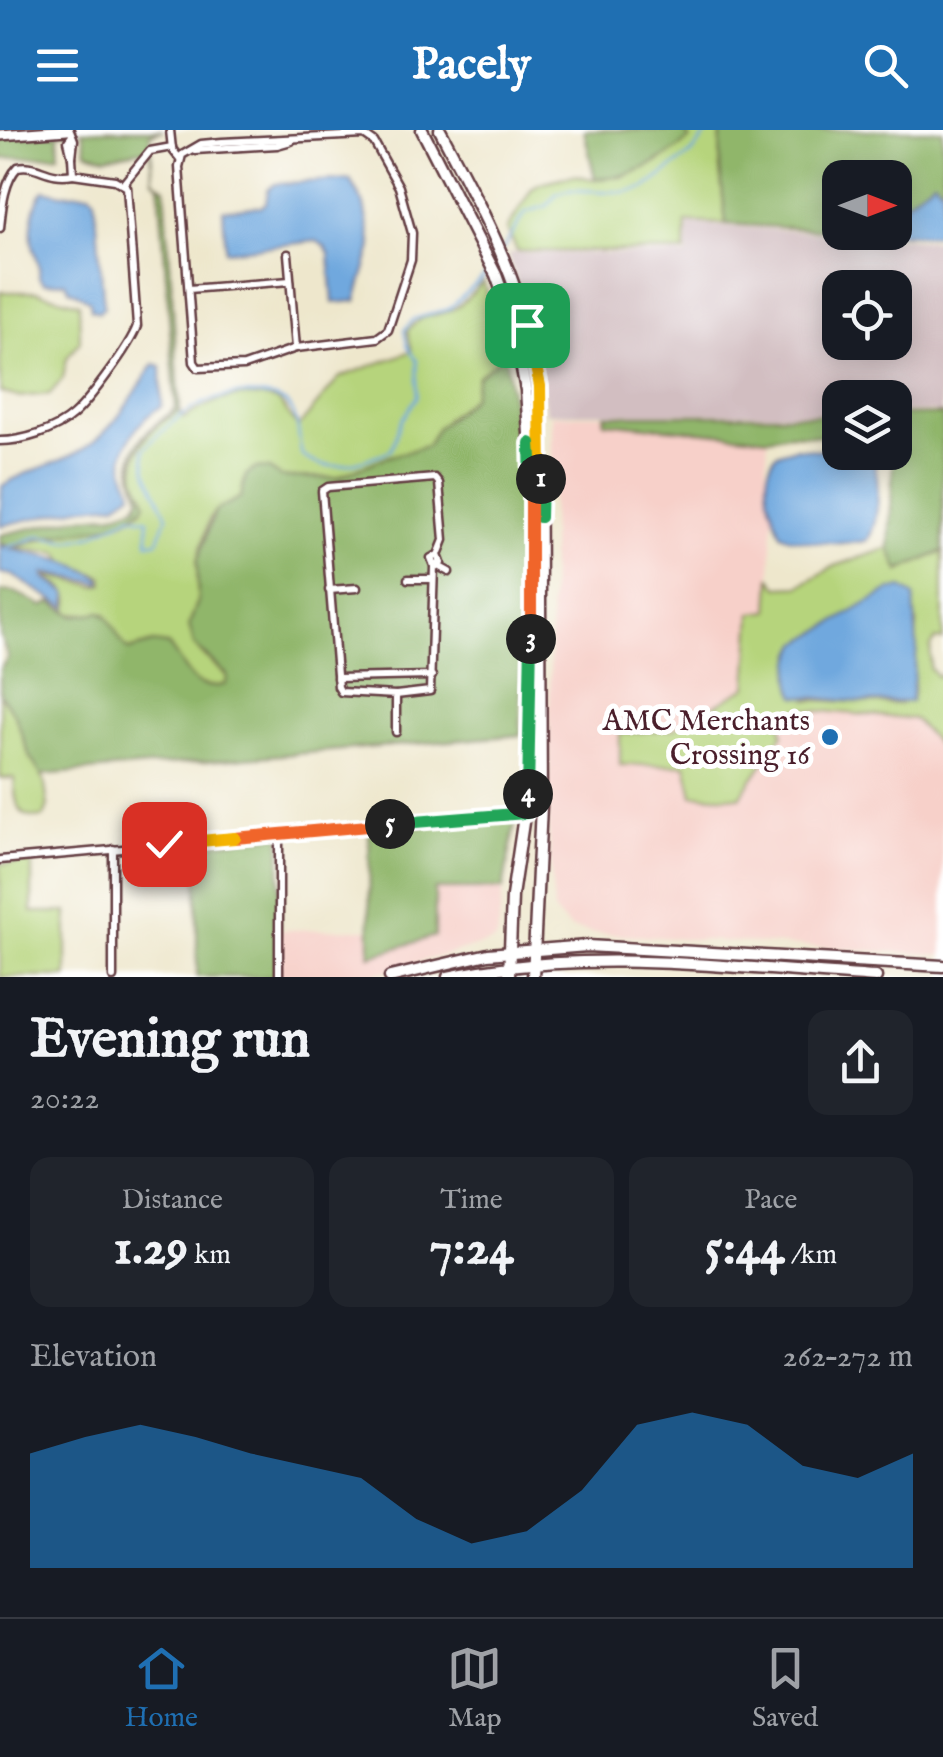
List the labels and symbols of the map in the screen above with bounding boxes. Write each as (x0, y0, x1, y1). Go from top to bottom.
north arrow (822, 160, 912, 250)
pin (485, 283, 570, 368)
pin: 1 (516, 454, 566, 504)
pin: 3 (506, 614, 556, 664)
place label: AMC Merchants Crossing 16 (602, 703, 811, 775)
marker: AMC Merchants Crossing 16 (819, 726, 841, 748)
pin: 4 (503, 769, 553, 819)
pin: 5 (365, 799, 415, 849)
pin (122, 802, 207, 887)

